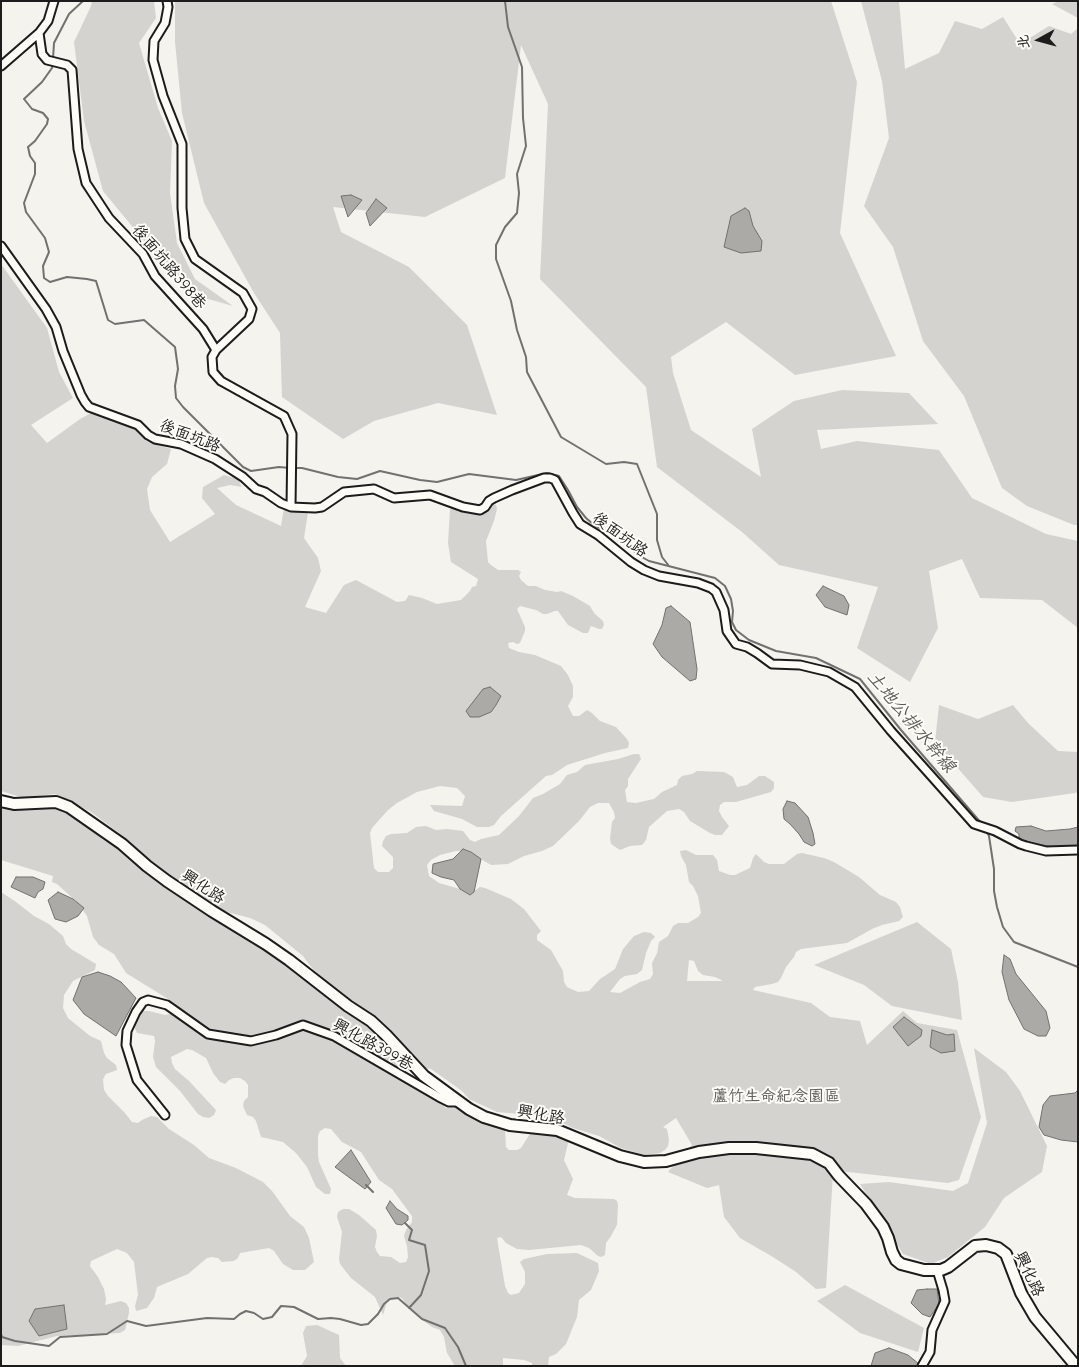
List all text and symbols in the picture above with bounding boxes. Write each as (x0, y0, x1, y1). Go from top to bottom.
north arrow (1014, 15, 1064, 65)
text: 北 (1014, 34, 1033, 50)
street label: 後面坑路398巷 (128, 221, 210, 313)
street label: 後面坑路 (157, 416, 223, 456)
street label: 後面坑路 (588, 508, 652, 562)
water label: 土地公排水幹線 (862, 667, 960, 777)
street label: 興化路 (178, 866, 228, 908)
street label: 興化路399巷 (329, 1015, 417, 1075)
park label: 蘆竹生命紀念園區 (712, 1086, 840, 1106)
street label: 興化路 (516, 1101, 566, 1129)
street label: 興化路 (1010, 1248, 1048, 1300)

